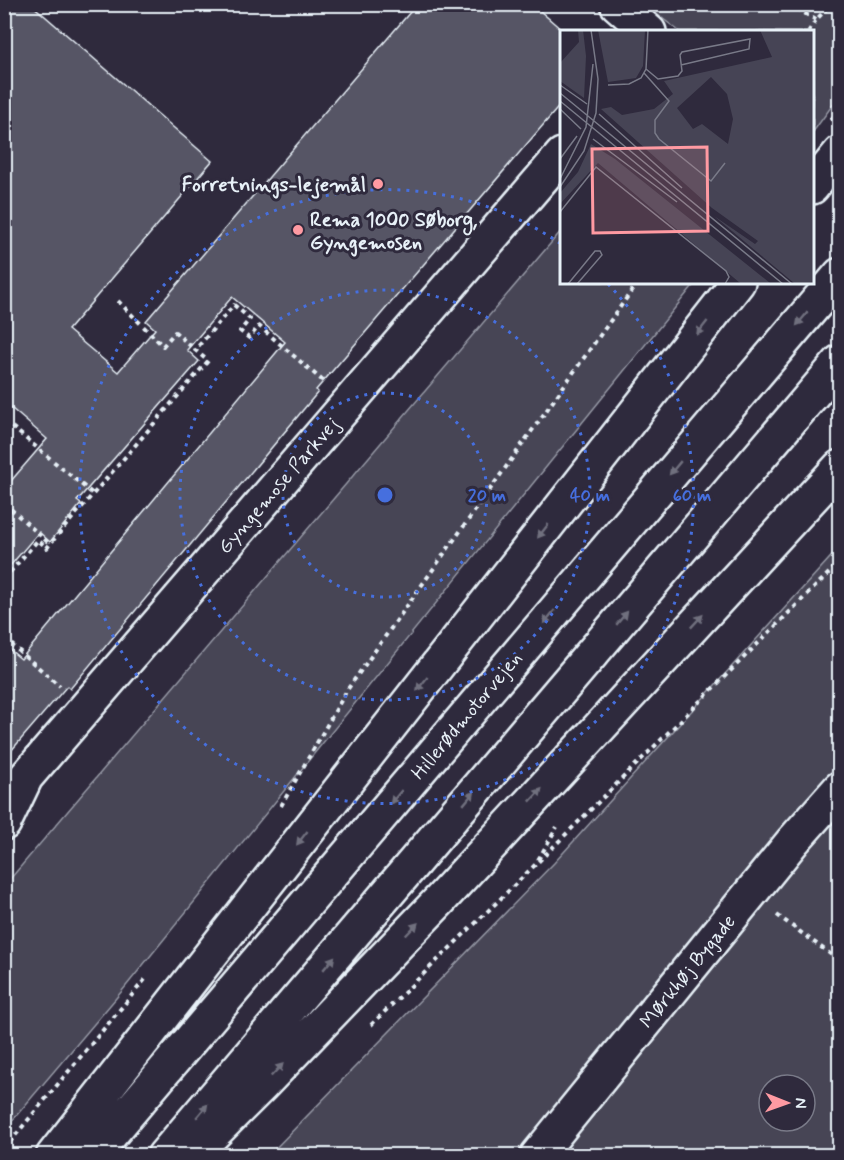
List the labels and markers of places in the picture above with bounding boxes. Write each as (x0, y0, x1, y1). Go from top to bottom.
place label: Forretnings-lejemål (182, 172, 366, 199)
marker: Forretnings-lejemål (371, 177, 385, 191)
place label: Rema 1000 Søborg, Gyngemosen (310, 207, 478, 257)
marker: Rema 1000 Søborg, Gyngemosen (291, 223, 305, 237)
centre of rings (375, 485, 395, 505)

